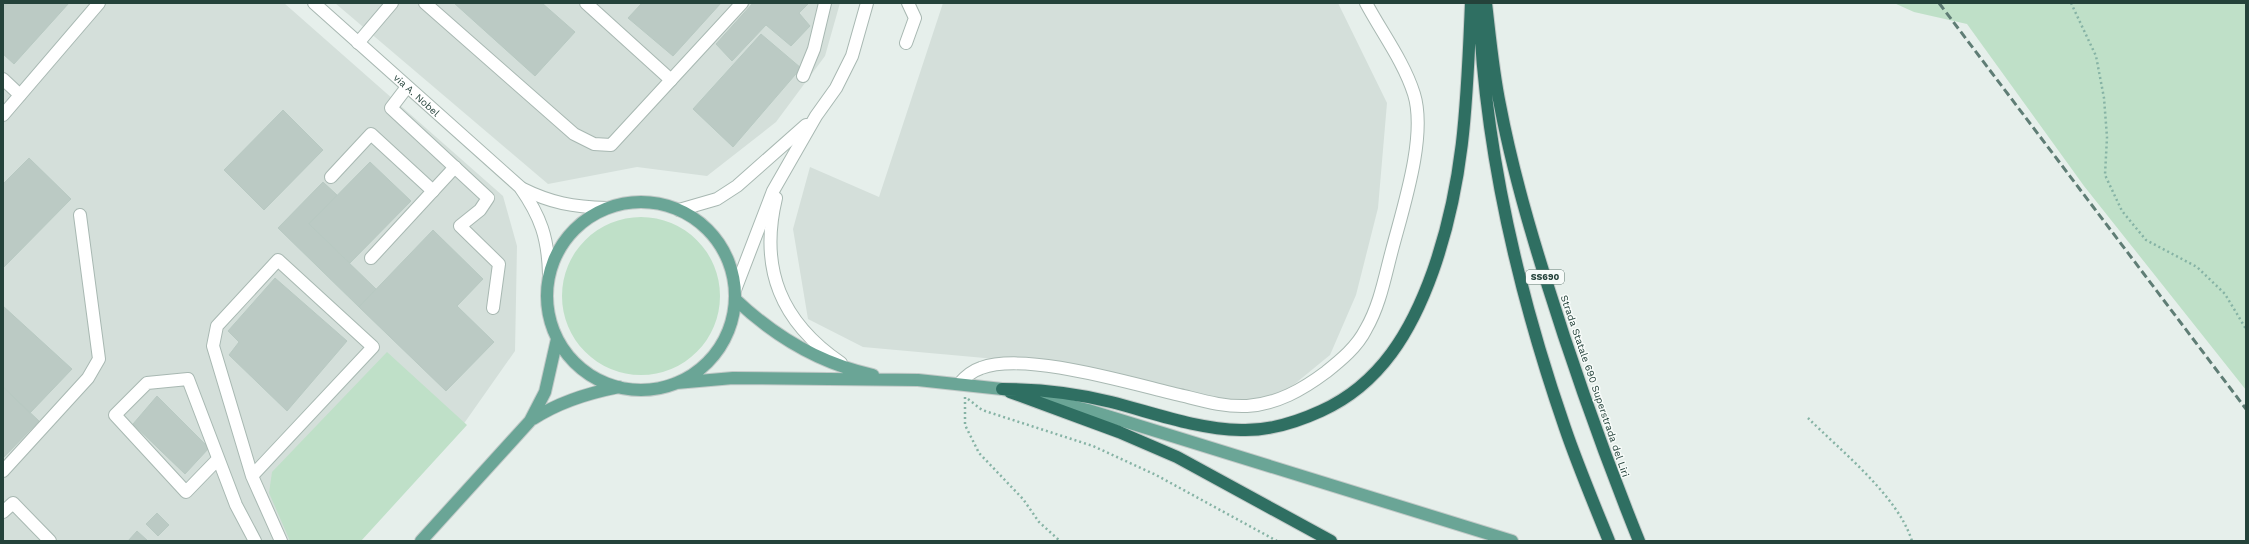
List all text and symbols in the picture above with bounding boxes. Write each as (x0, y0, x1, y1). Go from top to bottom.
street label: via A. Nobel (392, 72, 442, 118)
road number: SS690 (1526, 270, 1564, 284)
street label: Strada Statale 690 Superstrada del Liri (1559, 294, 1631, 478)

